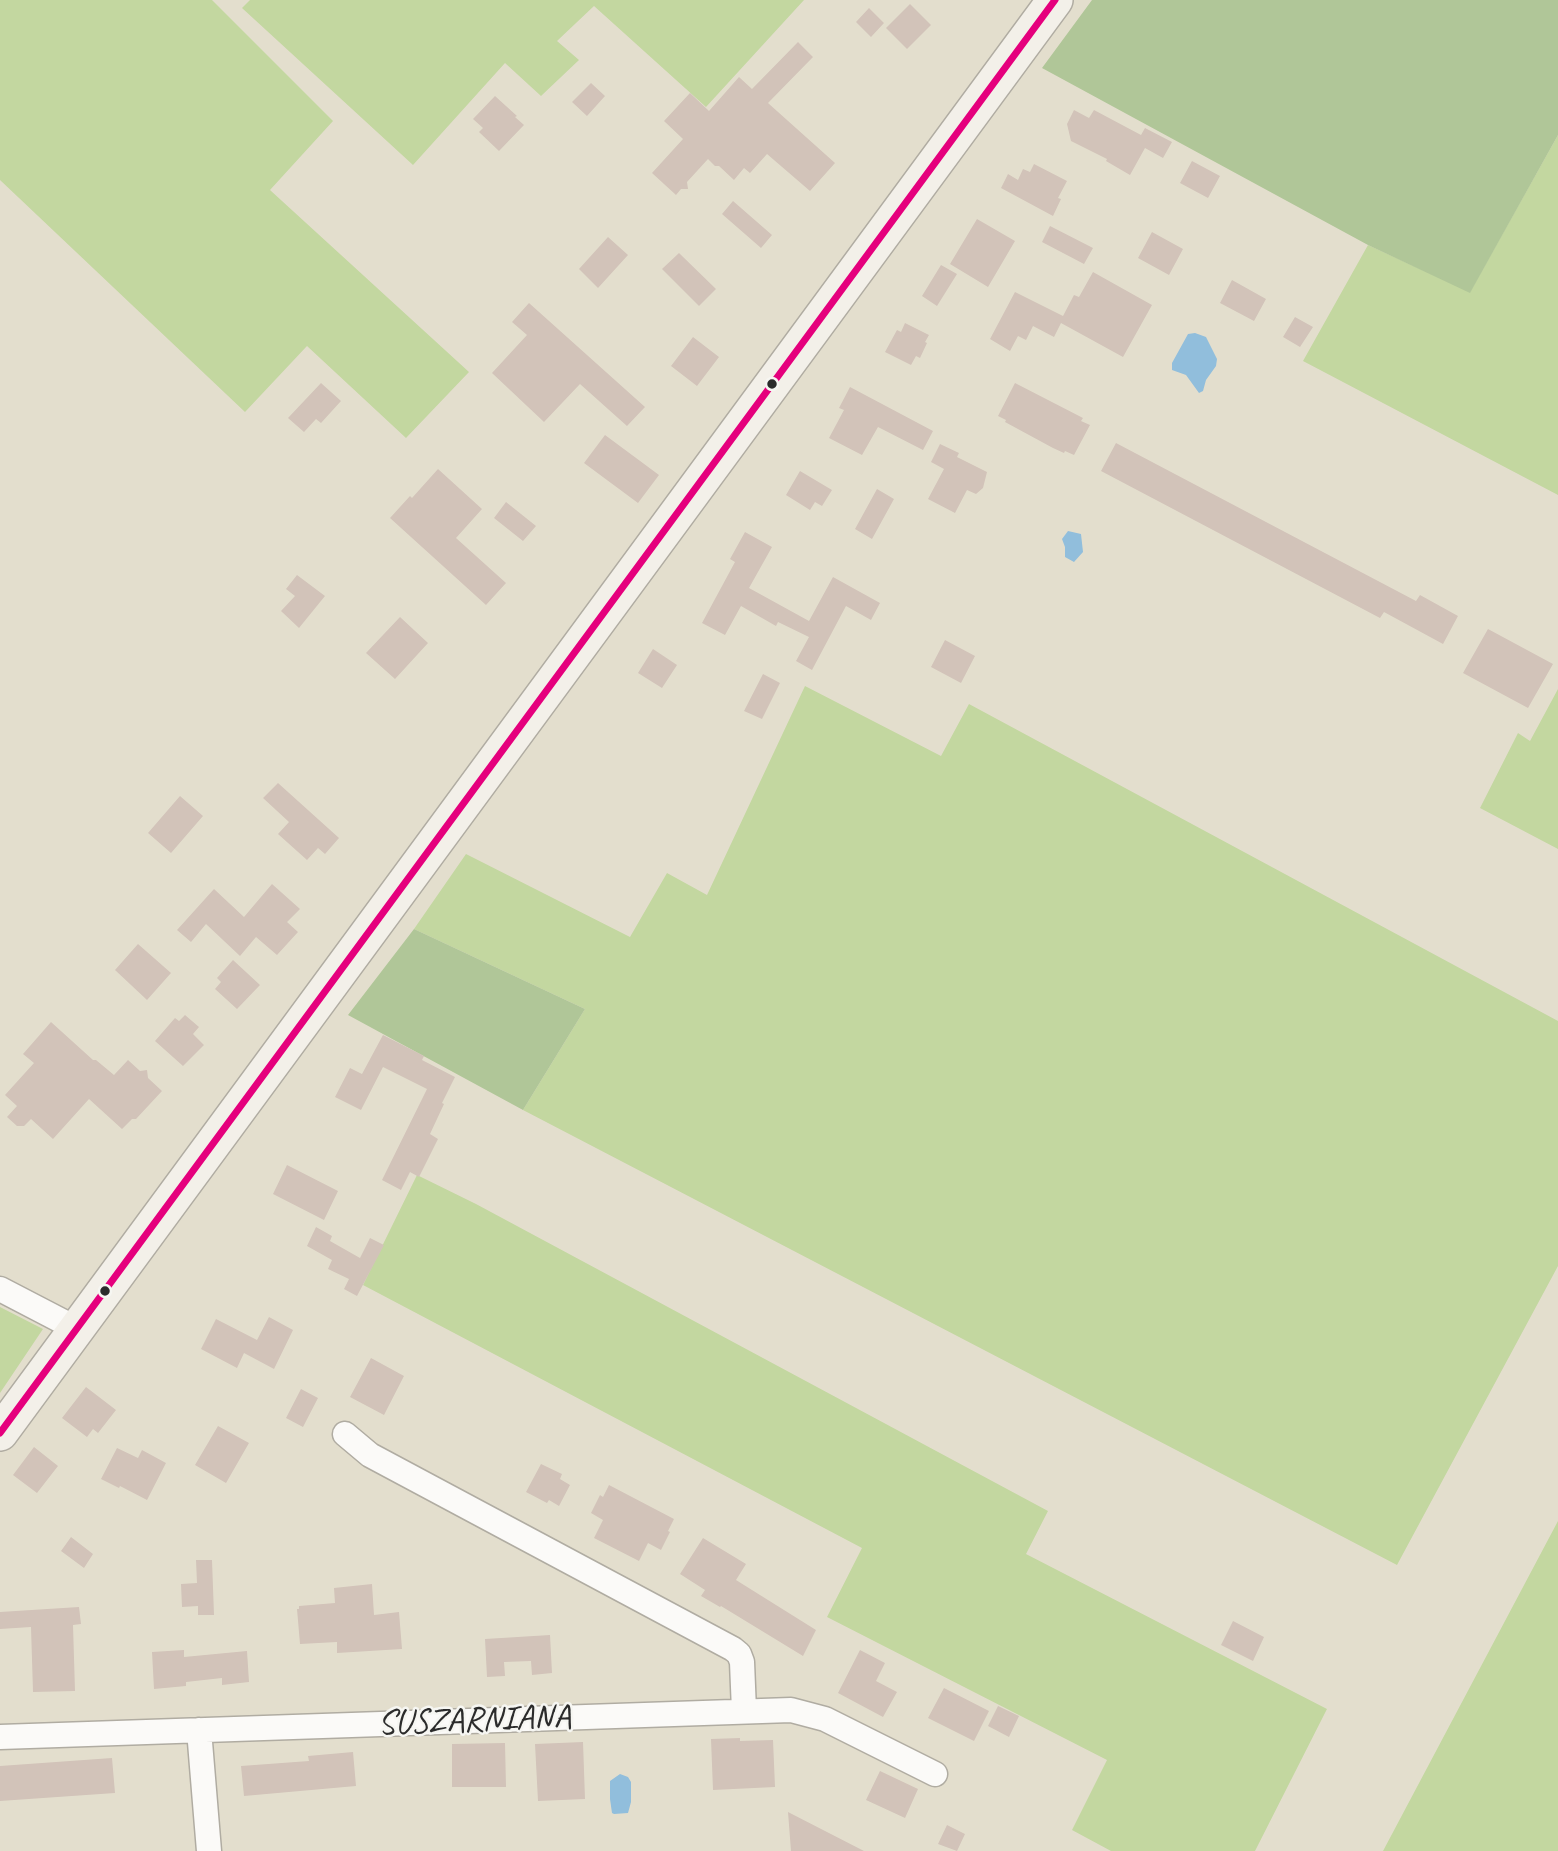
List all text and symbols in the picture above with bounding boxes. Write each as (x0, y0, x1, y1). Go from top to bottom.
unlabelled marker (765, 377, 779, 391)
unlabelled marker (98, 1284, 112, 1298)
street label: SUSZARNIANA (377, 1697, 571, 1745)

